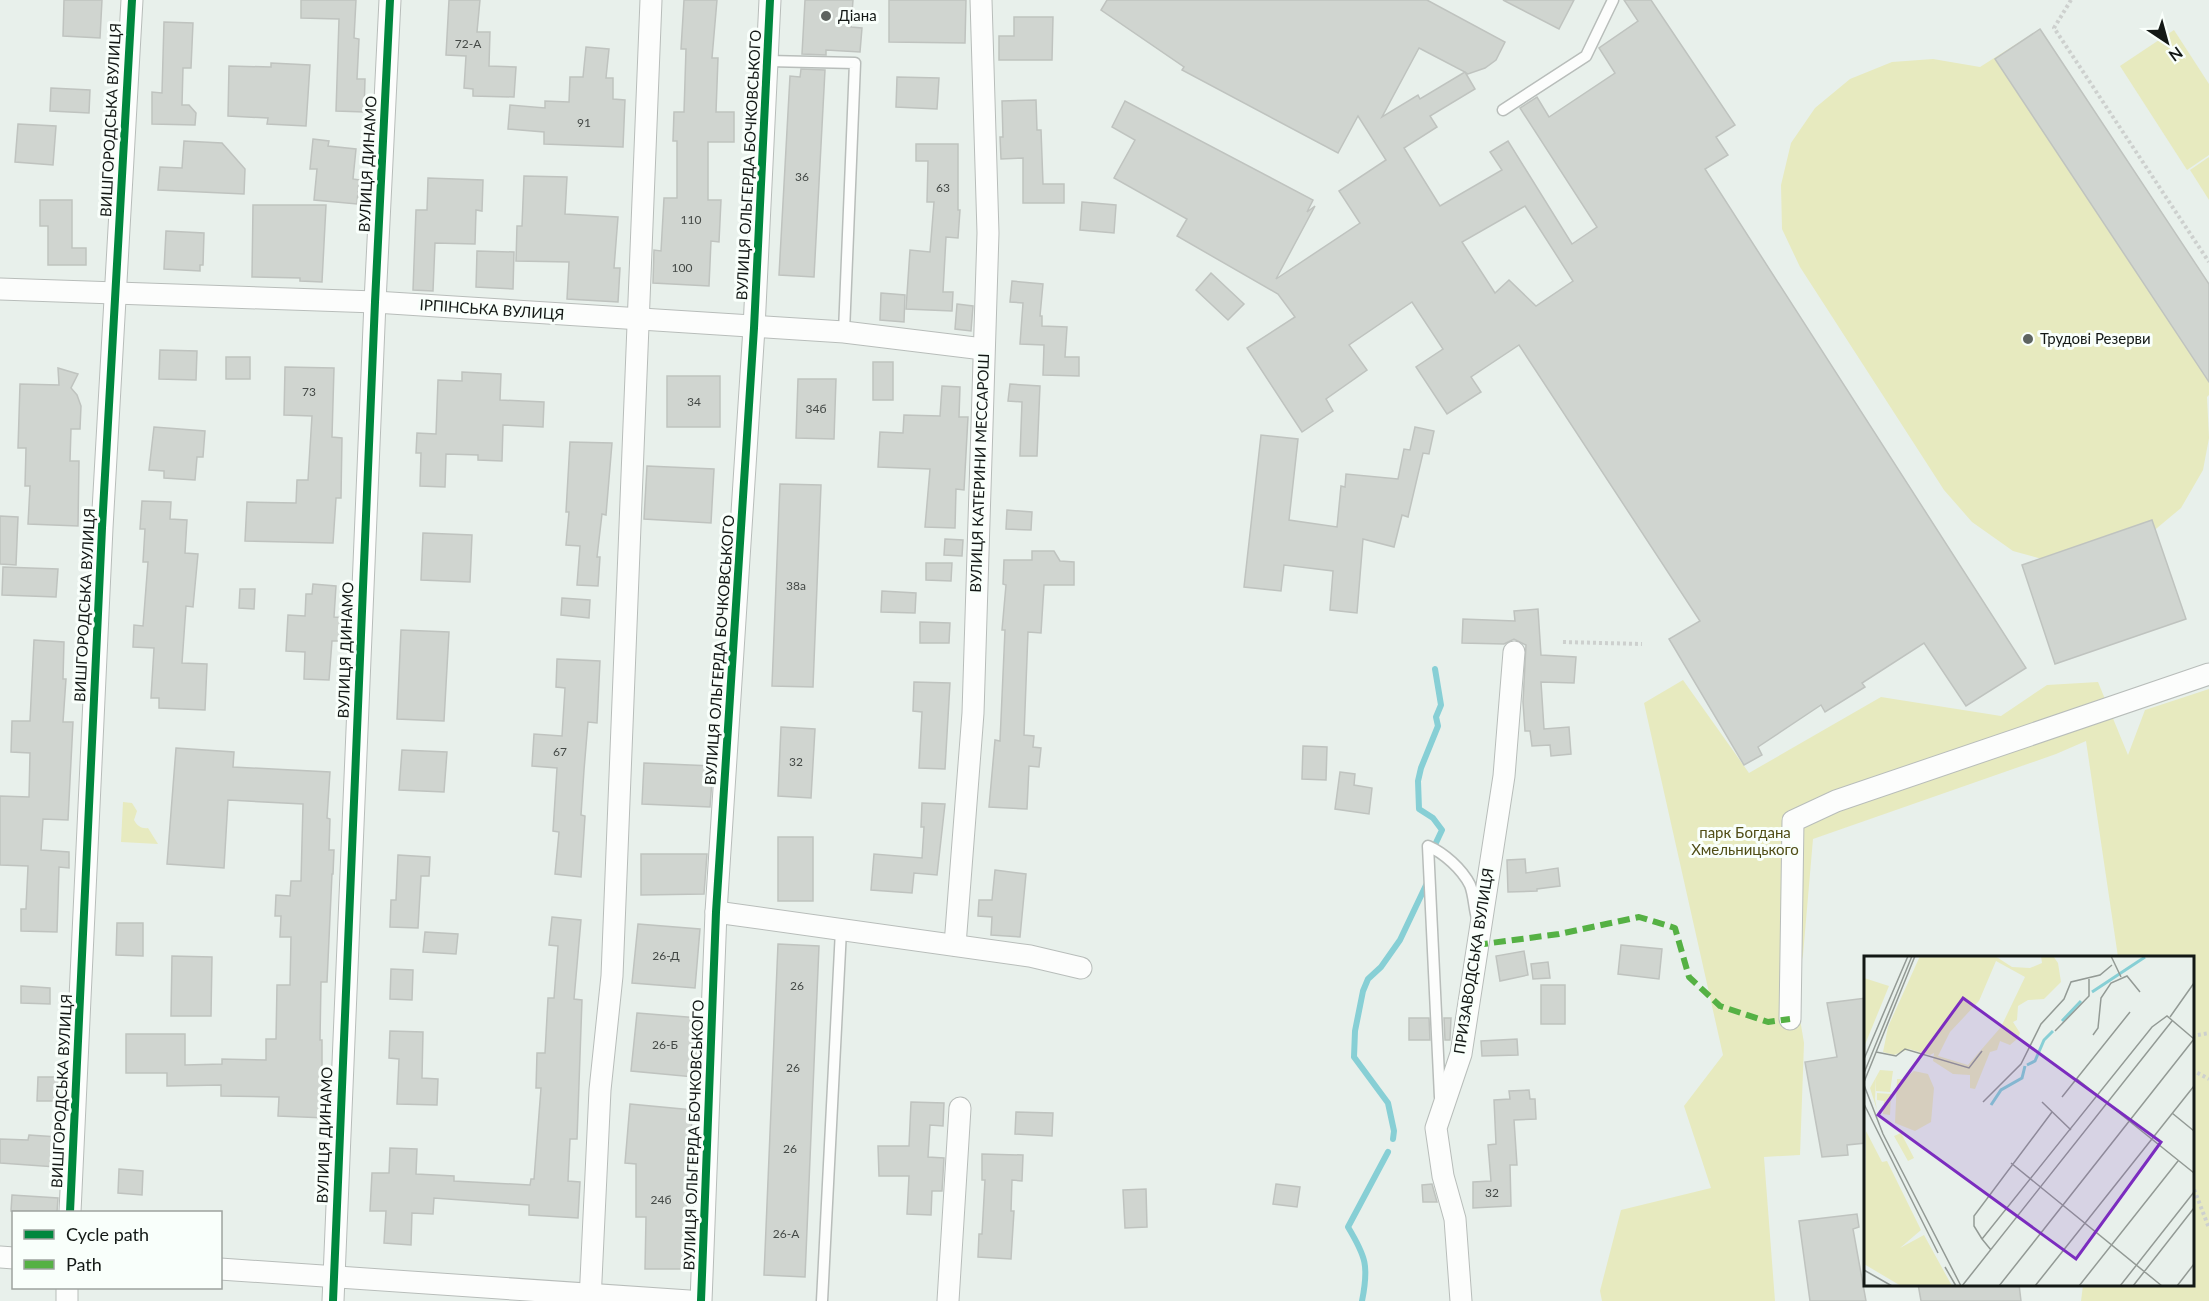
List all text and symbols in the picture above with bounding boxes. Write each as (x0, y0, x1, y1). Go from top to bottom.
place label: Діана (838, 6, 877, 24)
marker: Діана (819, 9, 833, 23)
north arrow (2137, 12, 2197, 72)
street label: ВИШГОРОДСЬКА ВУЛИЦЯ (96, 23, 124, 217)
street label: ВУЛИЦЯ ОЛЬГЕРДА БОЧКОВСЬКОГО (732, 29, 764, 301)
house number: 72-А (455, 36, 482, 51)
text: N (2166, 43, 2187, 66)
street label: ВУЛИЦЯ ДИНАМО (354, 95, 380, 233)
house number: 91 (577, 115, 591, 130)
house number: 36 (795, 169, 809, 184)
house number: 63 (936, 180, 950, 195)
house number: 110 (681, 212, 701, 227)
house number: 100 (672, 260, 692, 275)
street label: ІРПІНСЬКА ВУЛИЦЯ (419, 295, 565, 323)
place label: Трудові Резерви (2040, 329, 2151, 347)
marker: Трудові Резерви (2021, 332, 2035, 346)
street label: ВУЛИЦЯ КАТЕРИНИ МЕССАРОШ (966, 353, 992, 593)
house number: 73 (302, 384, 316, 399)
house number: 34 (687, 394, 701, 409)
house number: 34б (806, 401, 826, 416)
street label: ВИШГОРОДСЬКА ВУЛИЦЯ (70, 508, 98, 702)
street label: ВУЛИЦЯ ОЛЬГЕРДА БОЧКОВСЬКОГО (701, 514, 737, 786)
house number: 38а (786, 578, 806, 593)
street label: ВУЛИЦЯ ДИНАМО (334, 581, 356, 719)
house number: 67 (553, 744, 567, 759)
house number: 32 (789, 754, 803, 769)
park label: парк Богдана Хмельницького (1691, 823, 1799, 858)
street label: ПРИЗАВОДСЬКА ВУЛИЦЯ (1449, 867, 1497, 1055)
house number: 26-Д (652, 948, 680, 963)
inset map (1864, 956, 2194, 1286)
house number: 26 (790, 978, 804, 993)
street label: ВИШГОРОДСЬКА ВУЛИЦЯ (47, 994, 75, 1188)
street label: ВУЛИЦЯ ОЛЬГЕРДА БОЧКОВСЬКОГО (679, 999, 707, 1271)
house number: 26-Б (652, 1037, 678, 1052)
house number: 26 (786, 1060, 800, 1075)
street label: ВУЛИЦЯ ДИНАМО (313, 1066, 335, 1204)
house number: 26 (783, 1141, 797, 1156)
house number: 32 (1485, 1185, 1499, 1200)
house number: 24б (651, 1192, 671, 1207)
legend (12, 1211, 222, 1289)
text: Cycle path (66, 1223, 149, 1245)
house number: 26-А (773, 1226, 800, 1241)
text: Path (66, 1253, 102, 1275)

